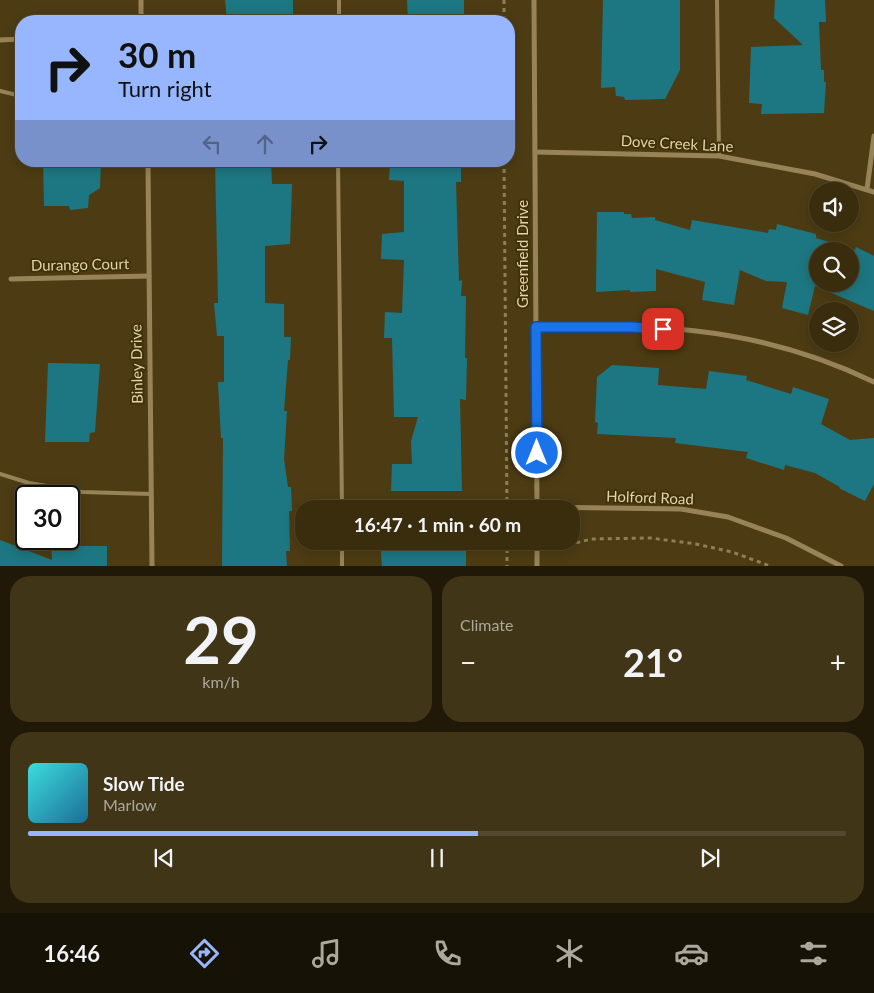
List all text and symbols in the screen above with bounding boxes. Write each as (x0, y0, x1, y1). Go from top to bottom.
text: 30 m (118, 33, 196, 75)
icon: right (35, 35, 100, 100)
text: Turn right (118, 75, 212, 102)
icon: left (198, 130, 226, 158)
icon: ahead (251, 130, 279, 158)
icon: right (304, 130, 332, 158)
street label: Dove Creek Lane (620, 131, 734, 155)
map controls (809, 182, 859, 352)
button: sound (809, 182, 859, 232)
street label: Greenfield Drive (513, 200, 531, 308)
button: search (809, 242, 859, 292)
street label: Durango Court (31, 254, 130, 274)
button: layers (809, 302, 859, 352)
pin (642, 308, 684, 350)
icon: arrive (649, 315, 677, 343)
street label: Binley Drive (126, 324, 146, 404)
position arrow (510, 426, 562, 478)
speed limit sign: 30 (15, 485, 80, 550)
street label: Holford Road (606, 486, 694, 508)
text: 16:47 · 1 min · 60 m (354, 513, 521, 536)
text: 29 (183, 600, 259, 678)
text: Climate (460, 615, 513, 634)
text: 21° (623, 639, 683, 685)
text: − (460, 645, 476, 679)
text: + (830, 645, 846, 679)
text: km/h (202, 672, 240, 691)
text: Slow Tide (103, 772, 185, 795)
text: Marlow (103, 795, 157, 814)
icon: previous (150, 844, 178, 872)
icon: pause (423, 844, 451, 872)
icon: next (696, 844, 724, 872)
icon: directions (187, 936, 222, 971)
icon: music (309, 936, 344, 971)
icon: phone (430, 936, 465, 971)
icon: climate (552, 936, 587, 971)
icon: car (674, 936, 709, 971)
icon: filters (796, 936, 831, 971)
text: 16:46 (43, 940, 100, 967)

